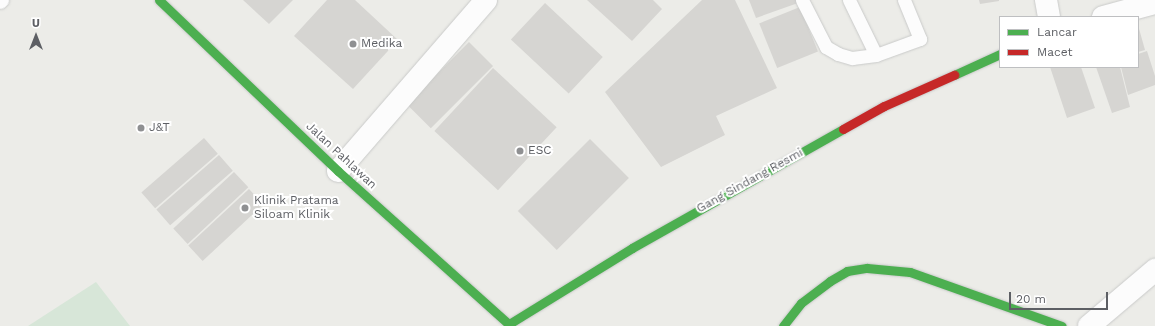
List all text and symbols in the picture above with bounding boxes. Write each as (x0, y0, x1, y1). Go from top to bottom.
north arrow (16, 16, 56, 56)
legend (999, 16, 1139, 68)
text: U (32, 17, 40, 30)
text: Lancar (1037, 25, 1077, 39)
place label: Medika (361, 37, 402, 51)
marker: Medika (348, 39, 358, 49)
text: Macet (1037, 45, 1072, 59)
street label: Jalan Pahlawan (303, 120, 379, 192)
place label: J&T (149, 121, 170, 135)
marker: J&T (136, 123, 146, 133)
place label: ESC (528, 144, 552, 158)
marker: ESC (515, 146, 525, 156)
street label: Gang Sindang Resmi (694, 146, 806, 216)
place label: Klinik Pratama Siloam Klinik (254, 194, 339, 222)
marker: Klinik Pratama Siloam Klinik (239, 202, 251, 214)
scale bar (1011, 284, 1110, 310)
text: 20 m (1016, 292, 1046, 306)

